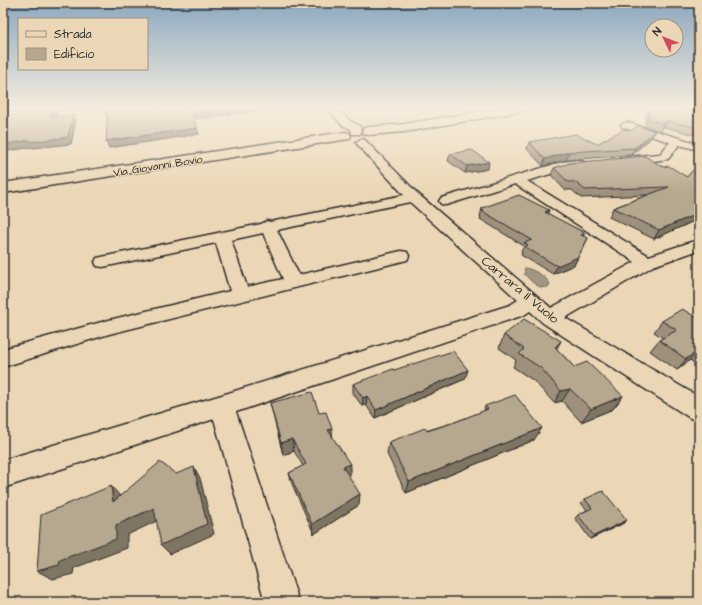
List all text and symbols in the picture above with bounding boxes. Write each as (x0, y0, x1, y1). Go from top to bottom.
legend (18, 18, 148, 70)
north arrow (644, 18, 684, 58)
text: N (649, 24, 665, 39)
text: Strada (54, 26, 92, 43)
text: Edificio (54, 46, 94, 63)
street label: Via Giovanni Bovio (112, 151, 204, 180)
street label: Carrara Il Vuolo (477, 252, 563, 328)

